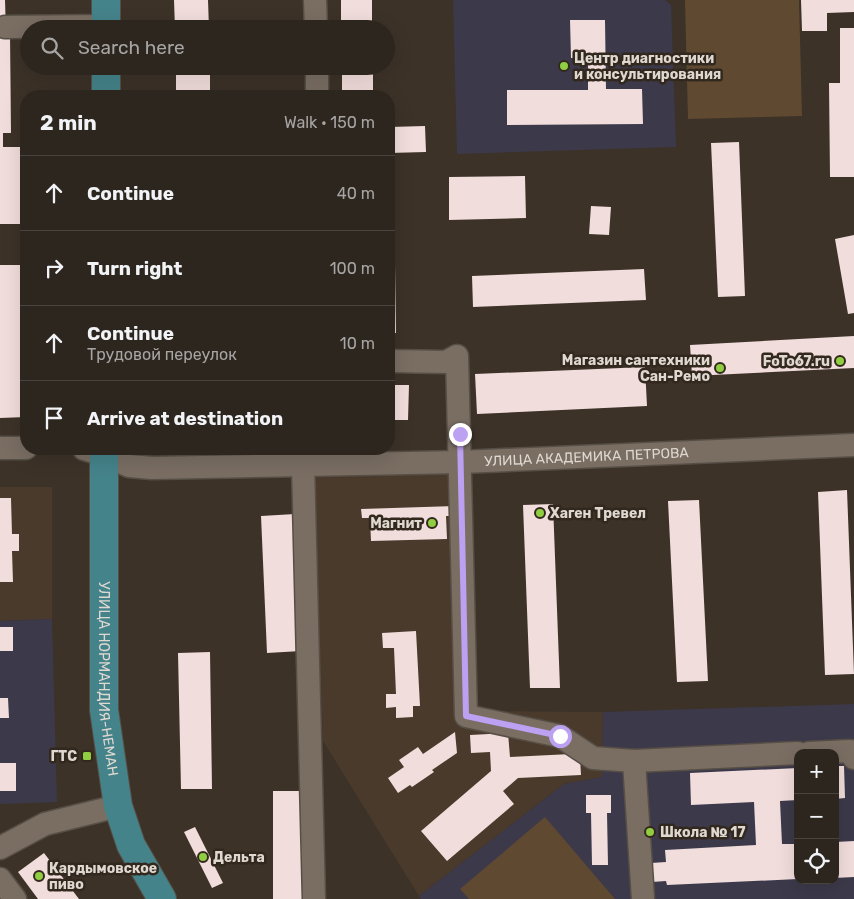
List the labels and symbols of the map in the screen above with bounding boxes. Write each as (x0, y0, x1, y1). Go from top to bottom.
place label: Центр диагностики и консультирования (574, 50, 721, 83)
marker: Центр диагностики и консультирования (558, 60, 570, 72)
place label: Магазин сантехники Сан-Ремо (562, 352, 710, 385)
place label: FoTo67.ru (763, 353, 830, 370)
marker: FoTo67.ru (834, 355, 846, 367)
marker: Магазин сантехники Сан-Ремо (714, 362, 726, 374)
route end (449, 423, 472, 446)
street label: УЛИЦА АКАДЕМИКА ПЕТРОВА (484, 444, 690, 469)
place label: Хаген Тревел (550, 505, 646, 522)
marker: Хаген Тревел (534, 507, 546, 519)
place label: Магнит (370, 515, 422, 532)
marker: Магнит (426, 517, 438, 529)
street label: УЛИЦА НОРМАНДИЯ-НЕМАН (96, 581, 122, 777)
route start (549, 725, 572, 748)
place label: ГТС (50, 748, 77, 765)
marker: ГТС (81, 750, 93, 762)
place label: Школа № 17 (660, 824, 746, 841)
marker: Школа № 17 (644, 826, 656, 838)
place label: Дельта (213, 849, 265, 866)
marker: Дельта (197, 851, 209, 863)
place label: Кардымовское пиво (49, 860, 157, 893)
marker: Кардымовское пиво (33, 870, 45, 882)

